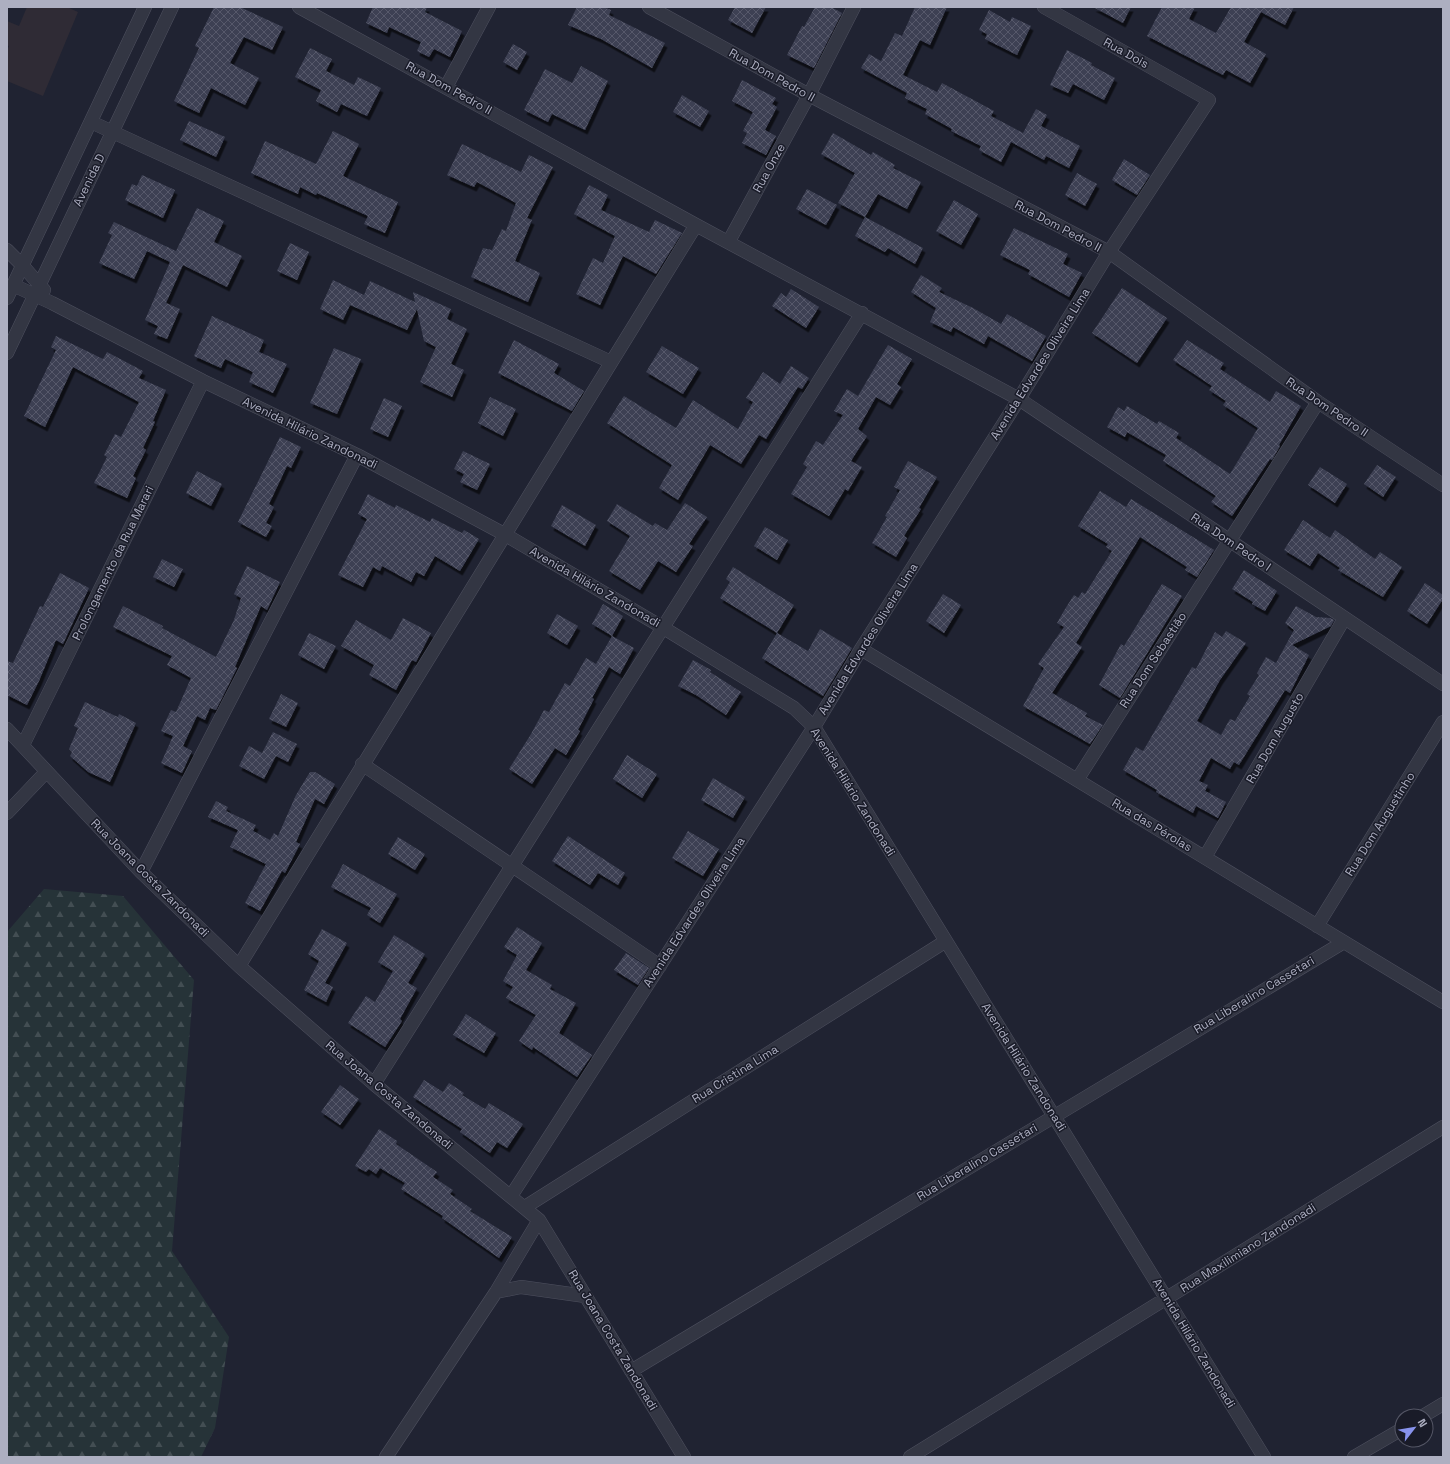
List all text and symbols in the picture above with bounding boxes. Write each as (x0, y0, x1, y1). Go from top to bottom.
street label: Rua Dois (1100, 34, 1152, 72)
street label: Rua Dom Pedro II (726, 45, 818, 105)
street label: Rua Dom Pedro II (403, 58, 495, 118)
street label: Rua Onze (749, 141, 789, 195)
street label: Avenida D (69, 151, 109, 209)
street label: Rua Dom Pedro II (1012, 196, 1104, 256)
street label: Avenida Edvardes Oliveira Lima (987, 285, 1093, 443)
street label: Rua Dom Pedro II (1283, 373, 1371, 441)
street label: Avenida Hilário Zandonadi (240, 393, 380, 473)
street label: Prolongamento da Rua Marari (68, 483, 158, 643)
street label: Rua Dom Pedro I (1188, 509, 1274, 575)
street label: Avenida Hilário Zandonadi (527, 543, 663, 631)
street label: Avenida Edvardes Oliveira Lima (815, 560, 921, 718)
street label: Rua Dom Sebastião (1116, 609, 1190, 711)
street label: Rua Dom Augusto (1242, 690, 1308, 786)
street label: Avenida Hilário Zandonadi (807, 725, 899, 859)
street label: Rua Dom Augustinho (1341, 769, 1419, 879)
street label: Rua das Pérolas (1109, 795, 1195, 855)
street label: Rua Joana Costa Zandonadi (87, 815, 213, 941)
street label: Avenida Edvardes Oliveira Lima (639, 834, 749, 990)
street label: Rua Liberalino Cassetari (1191, 953, 1317, 1037)
street label: Avenida Hilário Zandonadi (978, 1000, 1070, 1134)
street label: Rua Joana Costa Zandonadi (322, 1037, 456, 1153)
street label: Rua Cristina Lima (689, 1041, 781, 1107)
street label: Rua Liberalino Cassetari (914, 1120, 1040, 1204)
street label: Rua Maxilimiano Zandonadi (1177, 1200, 1319, 1296)
street label: Rua Joana Costa Zandonadi (565, 1267, 661, 1413)
street label: Avenida Hilário Zandonadi (1149, 1275, 1239, 1411)
north arrow (1394, 1408, 1434, 1448)
text: N (1415, 1416, 1430, 1430)

